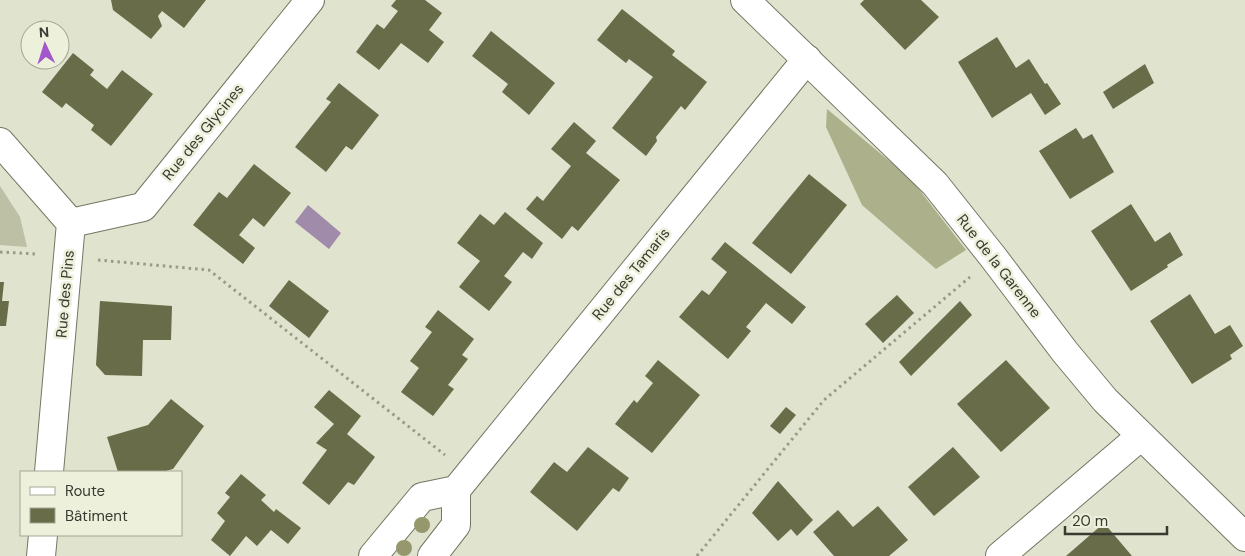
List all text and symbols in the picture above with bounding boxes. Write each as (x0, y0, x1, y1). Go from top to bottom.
north arrow (20, 20, 70, 70)
text: N (38, 23, 50, 41)
street label: Rue des Glycines (158, 80, 248, 184)
street label: Rue de la Garenne (952, 210, 1046, 322)
street label: Rue des Tamaris (588, 224, 674, 324)
street label: Rue des Pins (51, 249, 79, 339)
legend (20, 471, 182, 536)
text: Route (65, 481, 105, 501)
scale bar (1065, 504, 1168, 536)
text: Bâtiment (65, 506, 128, 526)
text: 20 m (1072, 511, 1108, 531)

